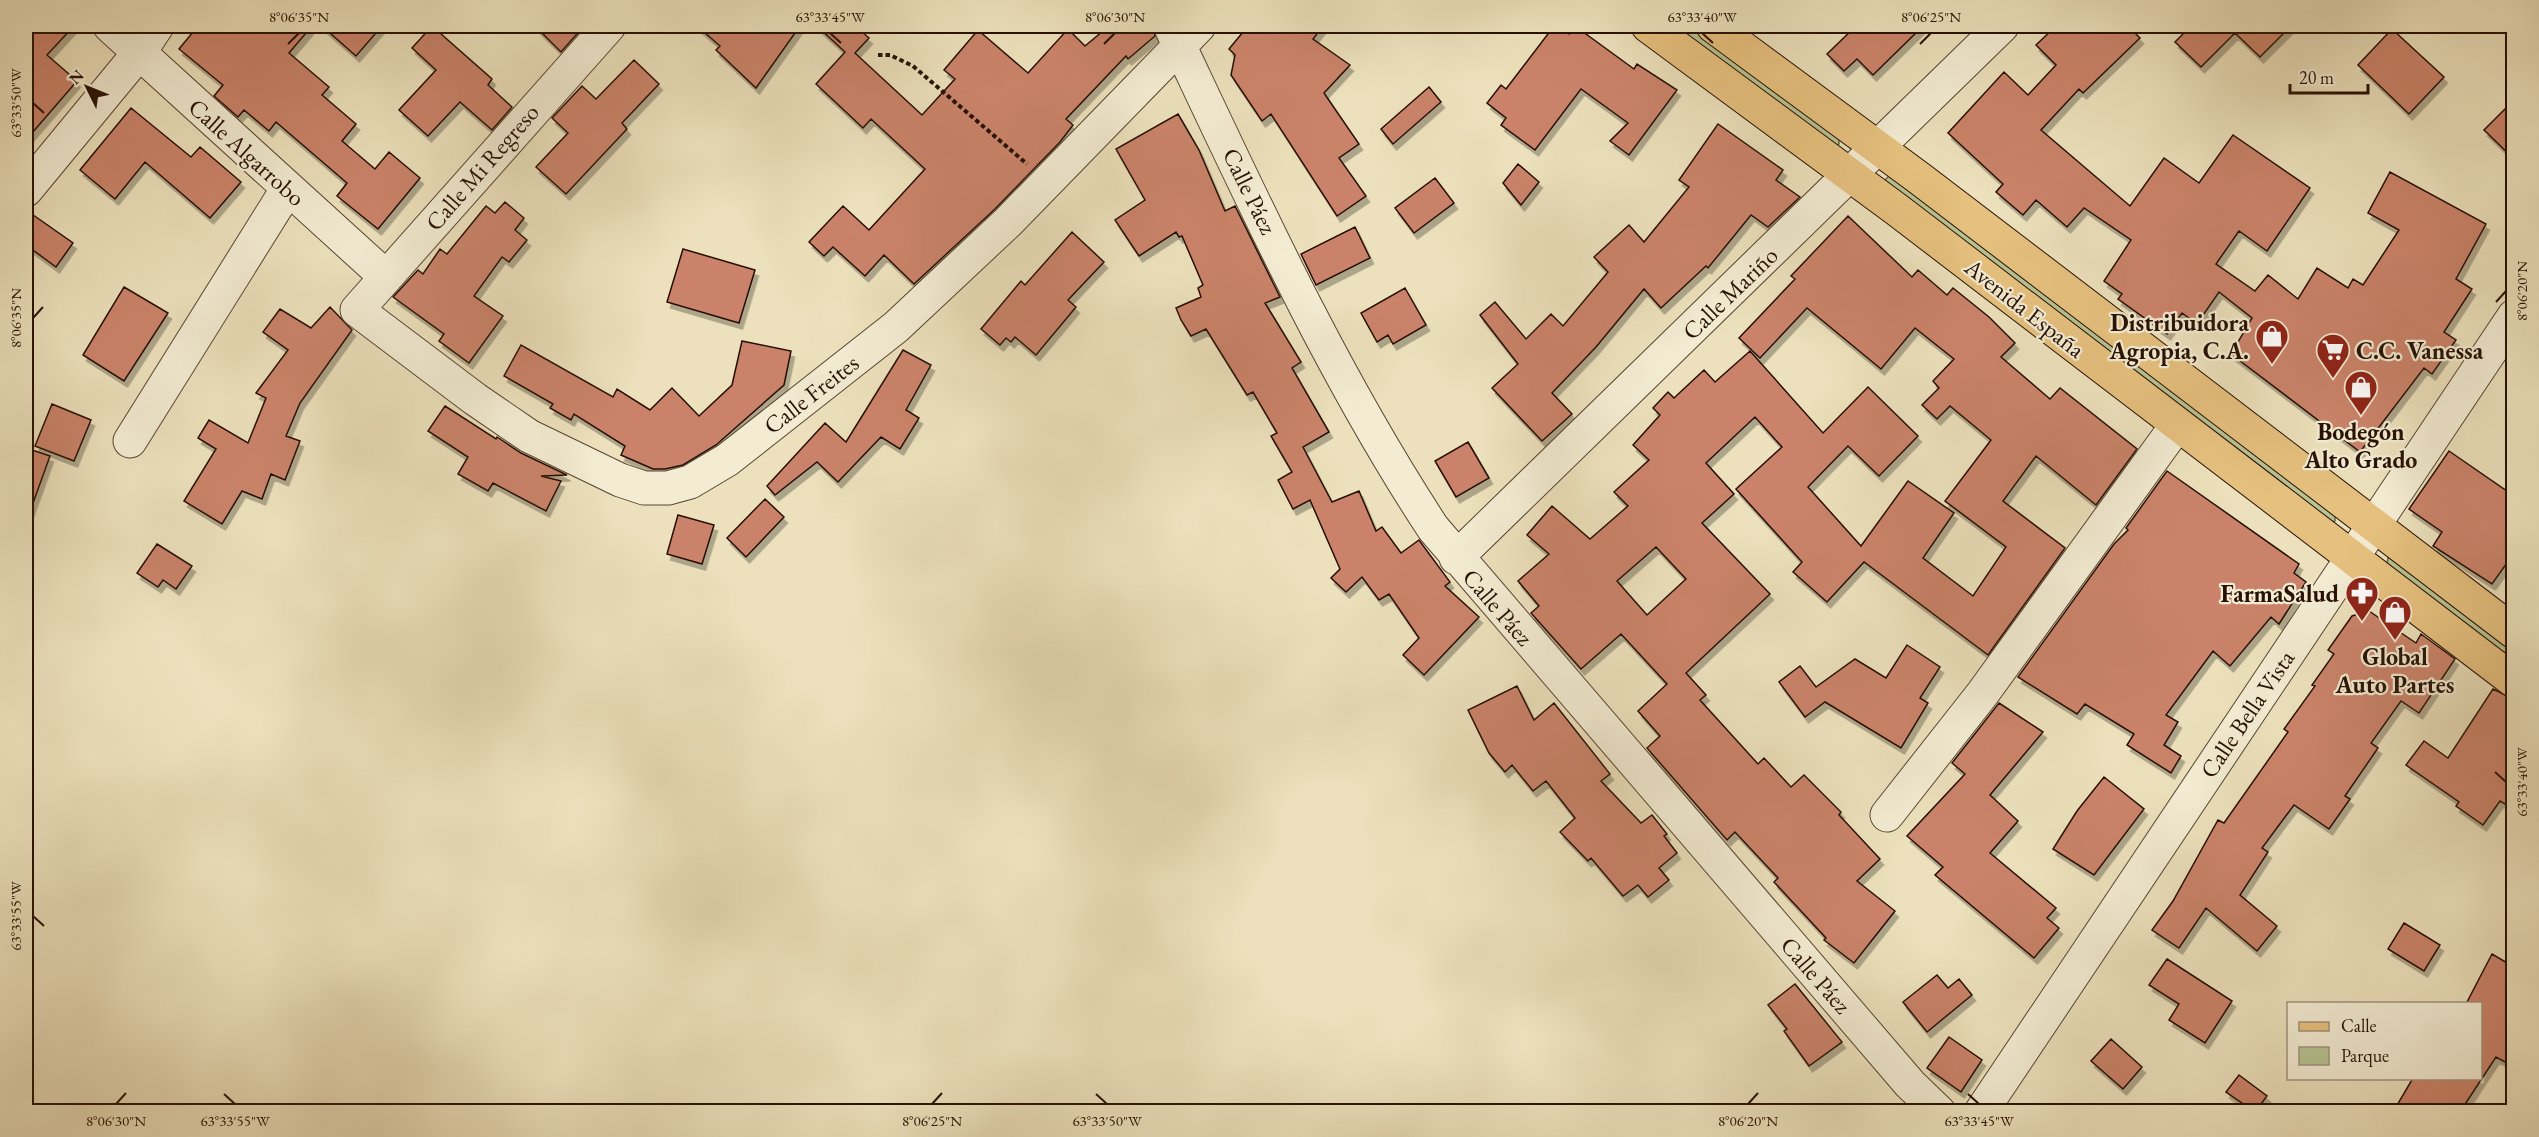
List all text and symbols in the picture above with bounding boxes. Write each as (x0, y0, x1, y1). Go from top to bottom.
text: 8°06'35"N (269, 7, 329, 26)
text: 63°33'45"W (795, 7, 865, 26)
text: 8°06'30"N (1085, 7, 1145, 26)
text: 63°33'40"W (1667, 7, 1737, 26)
text: 8°06'25"N (1901, 7, 1961, 26)
north arrow (57, 57, 117, 117)
scale bar (2290, 57, 2368, 95)
text: N (64, 65, 89, 89)
text: 20 m (2299, 66, 2334, 89)
text: 63°33'50"W (6, 68, 25, 138)
street label: Calle Algarrobo (182, 91, 312, 213)
street label: Calle Mi Regreso (418, 97, 546, 237)
street label: Calle Páez (1216, 143, 1284, 239)
street label: Calle Mariño (1676, 240, 1785, 346)
street label: Avenida España (1958, 251, 2092, 365)
text: 8°06'20"N (2512, 261, 2531, 321)
text: 8°06'35"N (6, 288, 25, 348)
place label: Distribuidora Agropia, C.A. (2108, 307, 2249, 367)
shop icon: Distribuidora Agropia, C.A. (2254, 318, 2290, 365)
supermarket icon: C.C. Vanessa (2315, 332, 2351, 379)
place label: C.C. Vanessa (2356, 335, 2484, 366)
street label: Calle Freites (757, 347, 865, 441)
shop icon: Bodegón Alto Grado (2343, 369, 2379, 416)
place label: Bodegón Alto Grado (2304, 416, 2417, 475)
street label: Calle Páez (1456, 562, 1540, 652)
pharmacy icon: FarmaSalud (2344, 575, 2380, 622)
place label: FarmaSalud (2221, 578, 2340, 609)
shop icon: Global Auto Partes (2377, 594, 2413, 641)
place label: Global Auto Partes (2334, 641, 2455, 700)
street label: Calle Bella Vista (2193, 644, 2301, 784)
text: 63°33'40"W (2512, 747, 2531, 817)
text: 63°33'55"W (6, 881, 25, 951)
street label: Calle Páez (1774, 930, 1858, 1020)
legend (2287, 1002, 2482, 1080)
text: Calle (2341, 1014, 2377, 1037)
text: Parque (2341, 1044, 2389, 1067)
text: 8°06'30"N (86, 1111, 146, 1130)
text: 63°33'55"W (200, 1111, 270, 1130)
text: 8°06'25"N (902, 1111, 962, 1130)
text: 63°33'50"W (1072, 1111, 1142, 1130)
text: 8°06'20"N (1718, 1111, 1778, 1130)
text: 63°33'45"W (1944, 1111, 2014, 1130)

